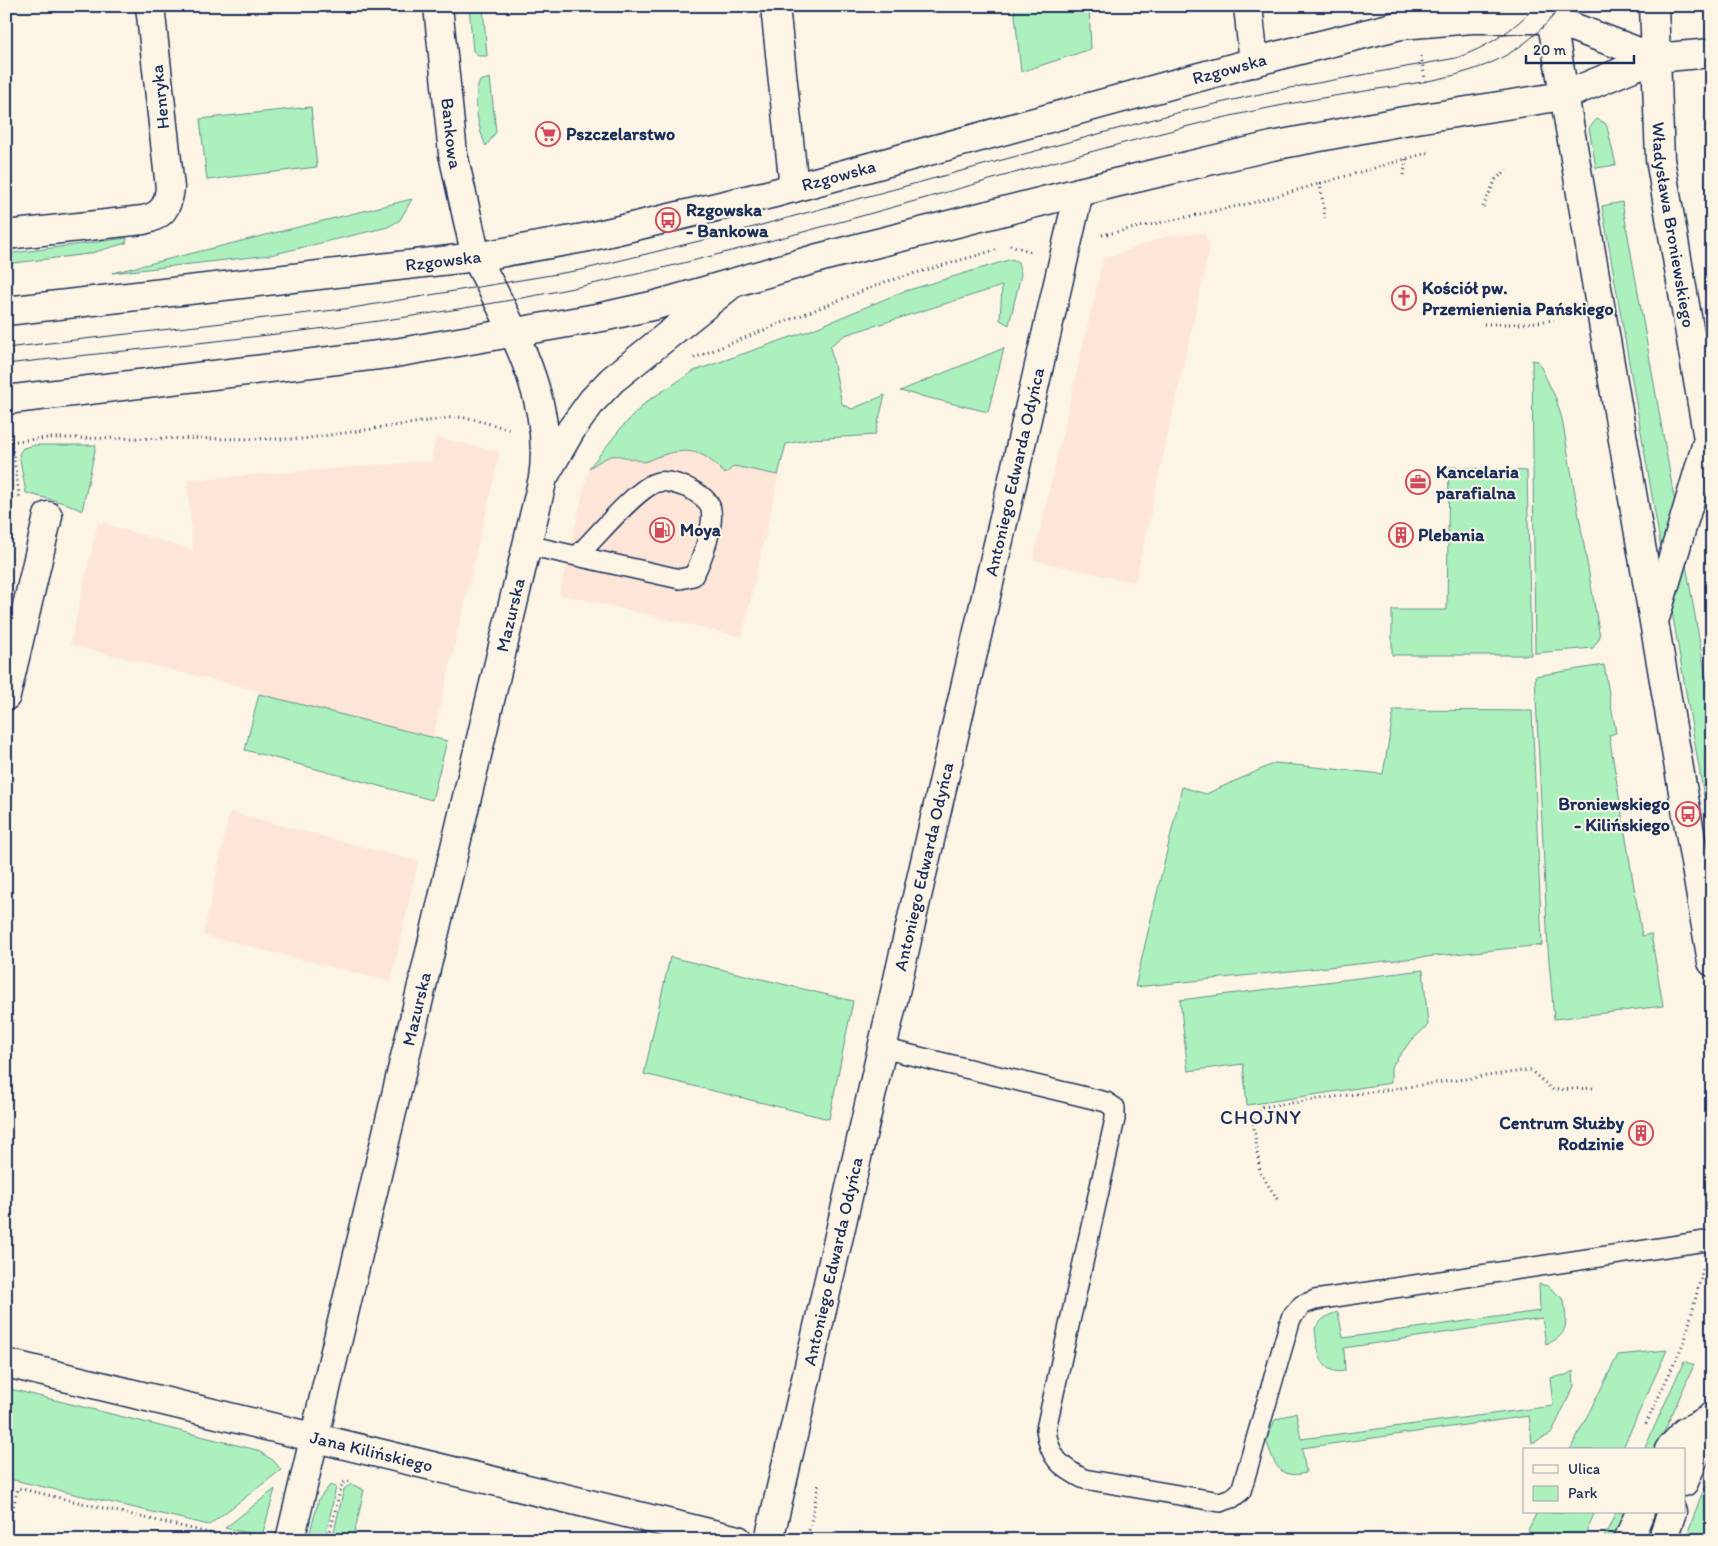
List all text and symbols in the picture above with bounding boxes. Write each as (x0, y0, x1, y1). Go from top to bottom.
scale bar (1526, 32, 1633, 64)
text: 20 m (1533, 41, 1567, 59)
street label: Rzgowska (1190, 48, 1269, 89)
street label: Henryka (146, 64, 174, 130)
street label: Bankowa (436, 97, 467, 172)
supermarket icon: Pszczelarstwo (535, 121, 561, 147)
street label: Władysława Broniewskiego (1648, 121, 1700, 330)
place label: Pszczelarstwo (566, 123, 675, 145)
street label: Rzgowska (799, 155, 878, 196)
place label: Rzgowska - Bankowa (686, 199, 769, 242)
bus stop icon: Rzgowska - Bankowa (655, 207, 681, 233)
street label: Rzgowska (404, 245, 483, 276)
place label: Kościół pw. Przemienienia Pańskiego (1422, 277, 1614, 320)
church icon: Kościół pw. Przemienienia Pańskiego (1391, 285, 1417, 311)
street label: Antoniego Edwarda Odyńca (980, 365, 1049, 578)
place label: Kancelaria parafialna (1435, 461, 1519, 504)
office icon: Kancelaria parafialna (1405, 469, 1431, 495)
fuel station icon: Moya (649, 517, 675, 543)
place label: Moya (680, 519, 721, 541)
building icon: Plebania (1388, 522, 1414, 548)
place label: Plebania (1418, 524, 1485, 546)
street label: Mazurska (491, 575, 530, 654)
street label: Antoniego Edwarda Odyńca (889, 759, 959, 973)
place label: Broniewskiego - Kilińskiego (1558, 793, 1670, 836)
bus stop icon: Broniewskiego - Kilińskiego (1675, 801, 1701, 827)
street label: Mazurska (397, 969, 436, 1048)
district label: CHOJNY (1220, 1105, 1302, 1129)
place label: Centrum Służby Rodzinie (1499, 1112, 1624, 1155)
building icon: Centrum Służby Rodzinie (1628, 1120, 1654, 1146)
street label: Antoniego Edwarda Odyńca (798, 1154, 868, 1368)
street label: Jana Kilińskiego (308, 1426, 435, 1477)
legend (1523, 1448, 1686, 1514)
text: Ulica (1568, 1460, 1601, 1478)
text: Park (1568, 1484, 1598, 1502)

